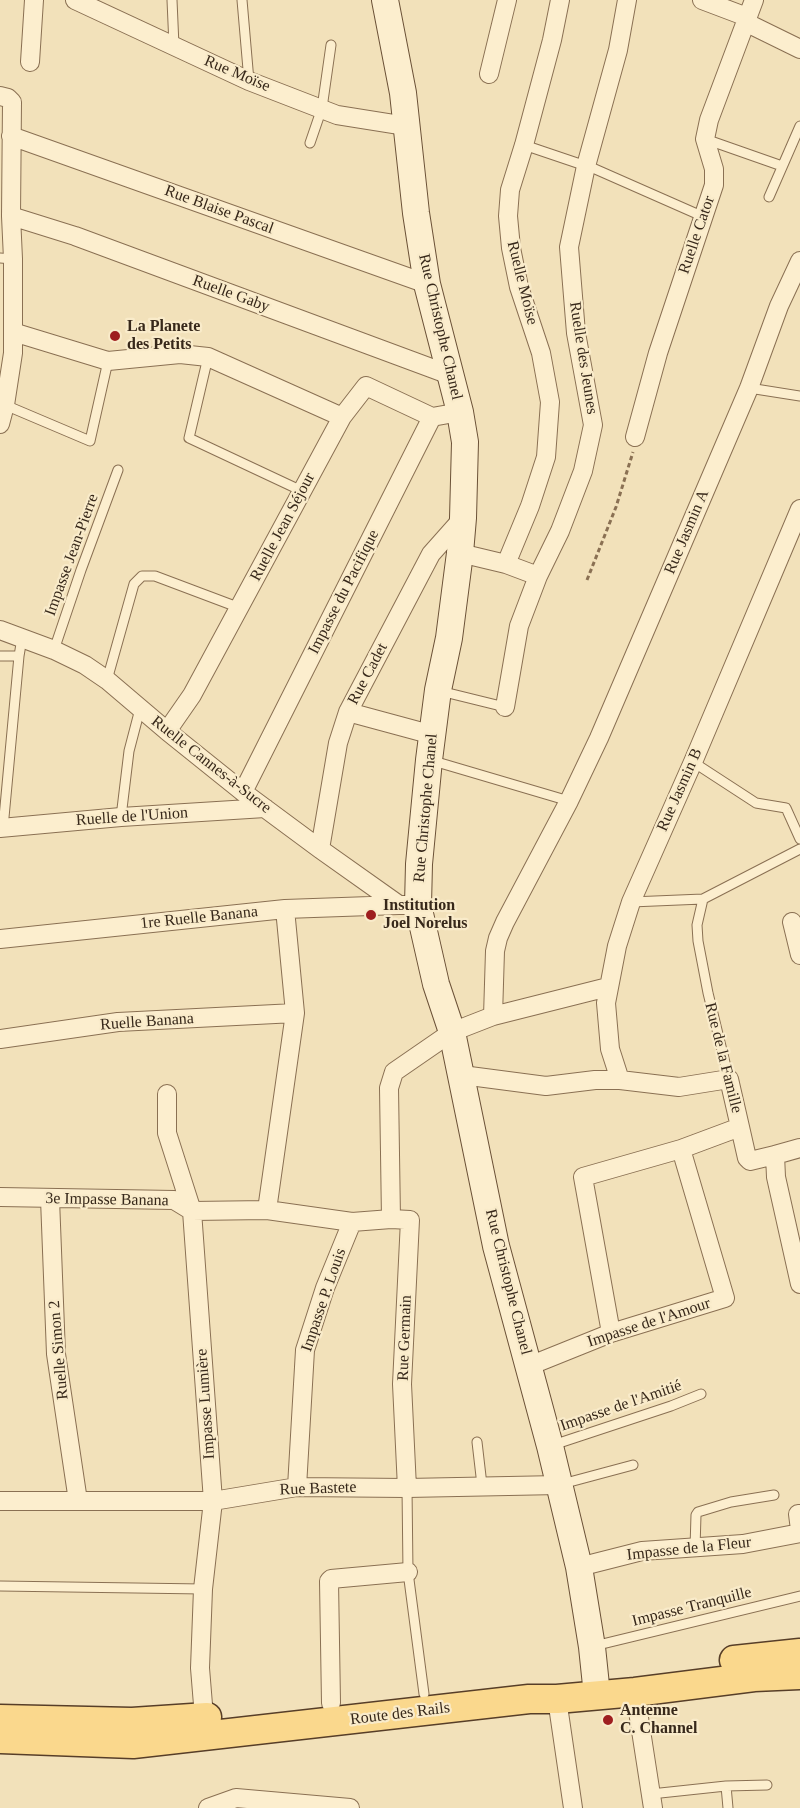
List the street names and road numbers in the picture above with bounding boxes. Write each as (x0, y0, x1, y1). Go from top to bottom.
street label: Rue Moïse (201, 52, 273, 96)
street label: Rue Blaise Pascal (162, 181, 276, 239)
street label: Ruelle Cator (675, 193, 719, 277)
street label: Ruelle Moïse (502, 239, 542, 327)
street label: Rue Christophe Chanel (414, 252, 466, 402)
street label: Ruelle Gaby (190, 271, 272, 317)
street label: Ruelle des Jeunes (565, 300, 601, 416)
street label: Ruelle Jean Séjour (246, 470, 320, 584)
street label: Rue Jasmin A (661, 487, 713, 577)
street label: Impasse Jean-Pierre (41, 491, 103, 619)
street label: Impasse du Pacifique (304, 527, 384, 657)
street label: Rue Cadet (344, 640, 392, 708)
street label: Ruelle Cannes-à-Sucre (147, 712, 275, 818)
street label: Rue Christophe Chanel (410, 733, 442, 883)
street label: Rue Jasmin B (653, 745, 707, 835)
street label: Ruelle de l'Union (75, 804, 189, 830)
street label: 1re Ruelle Banana (139, 902, 259, 934)
street label: Rue de la Famille (700, 1001, 746, 1115)
street label: Ruelle Banana (100, 1009, 194, 1035)
street label: 3e Impasse Banana (45, 1189, 169, 1211)
street label: Rue Christophe Chanel (481, 1207, 535, 1357)
street label: Impasse P. Louis (297, 1246, 351, 1354)
street label: Impasse de l'Amour (585, 1294, 713, 1352)
street label: Rue Germain (394, 1295, 416, 1381)
street label: Ruelle Simon 2 (45, 1300, 73, 1400)
street label: Impasse Lumière (193, 1348, 219, 1460)
street label: Impasse de l'Amitié (558, 1376, 684, 1436)
street label: Rue Bastete (279, 1478, 357, 1500)
street label: Impasse de la Fleur (626, 1533, 752, 1565)
street label: Impasse Tranquille (630, 1583, 754, 1631)
street label: Route des Rails (349, 1698, 451, 1730)

